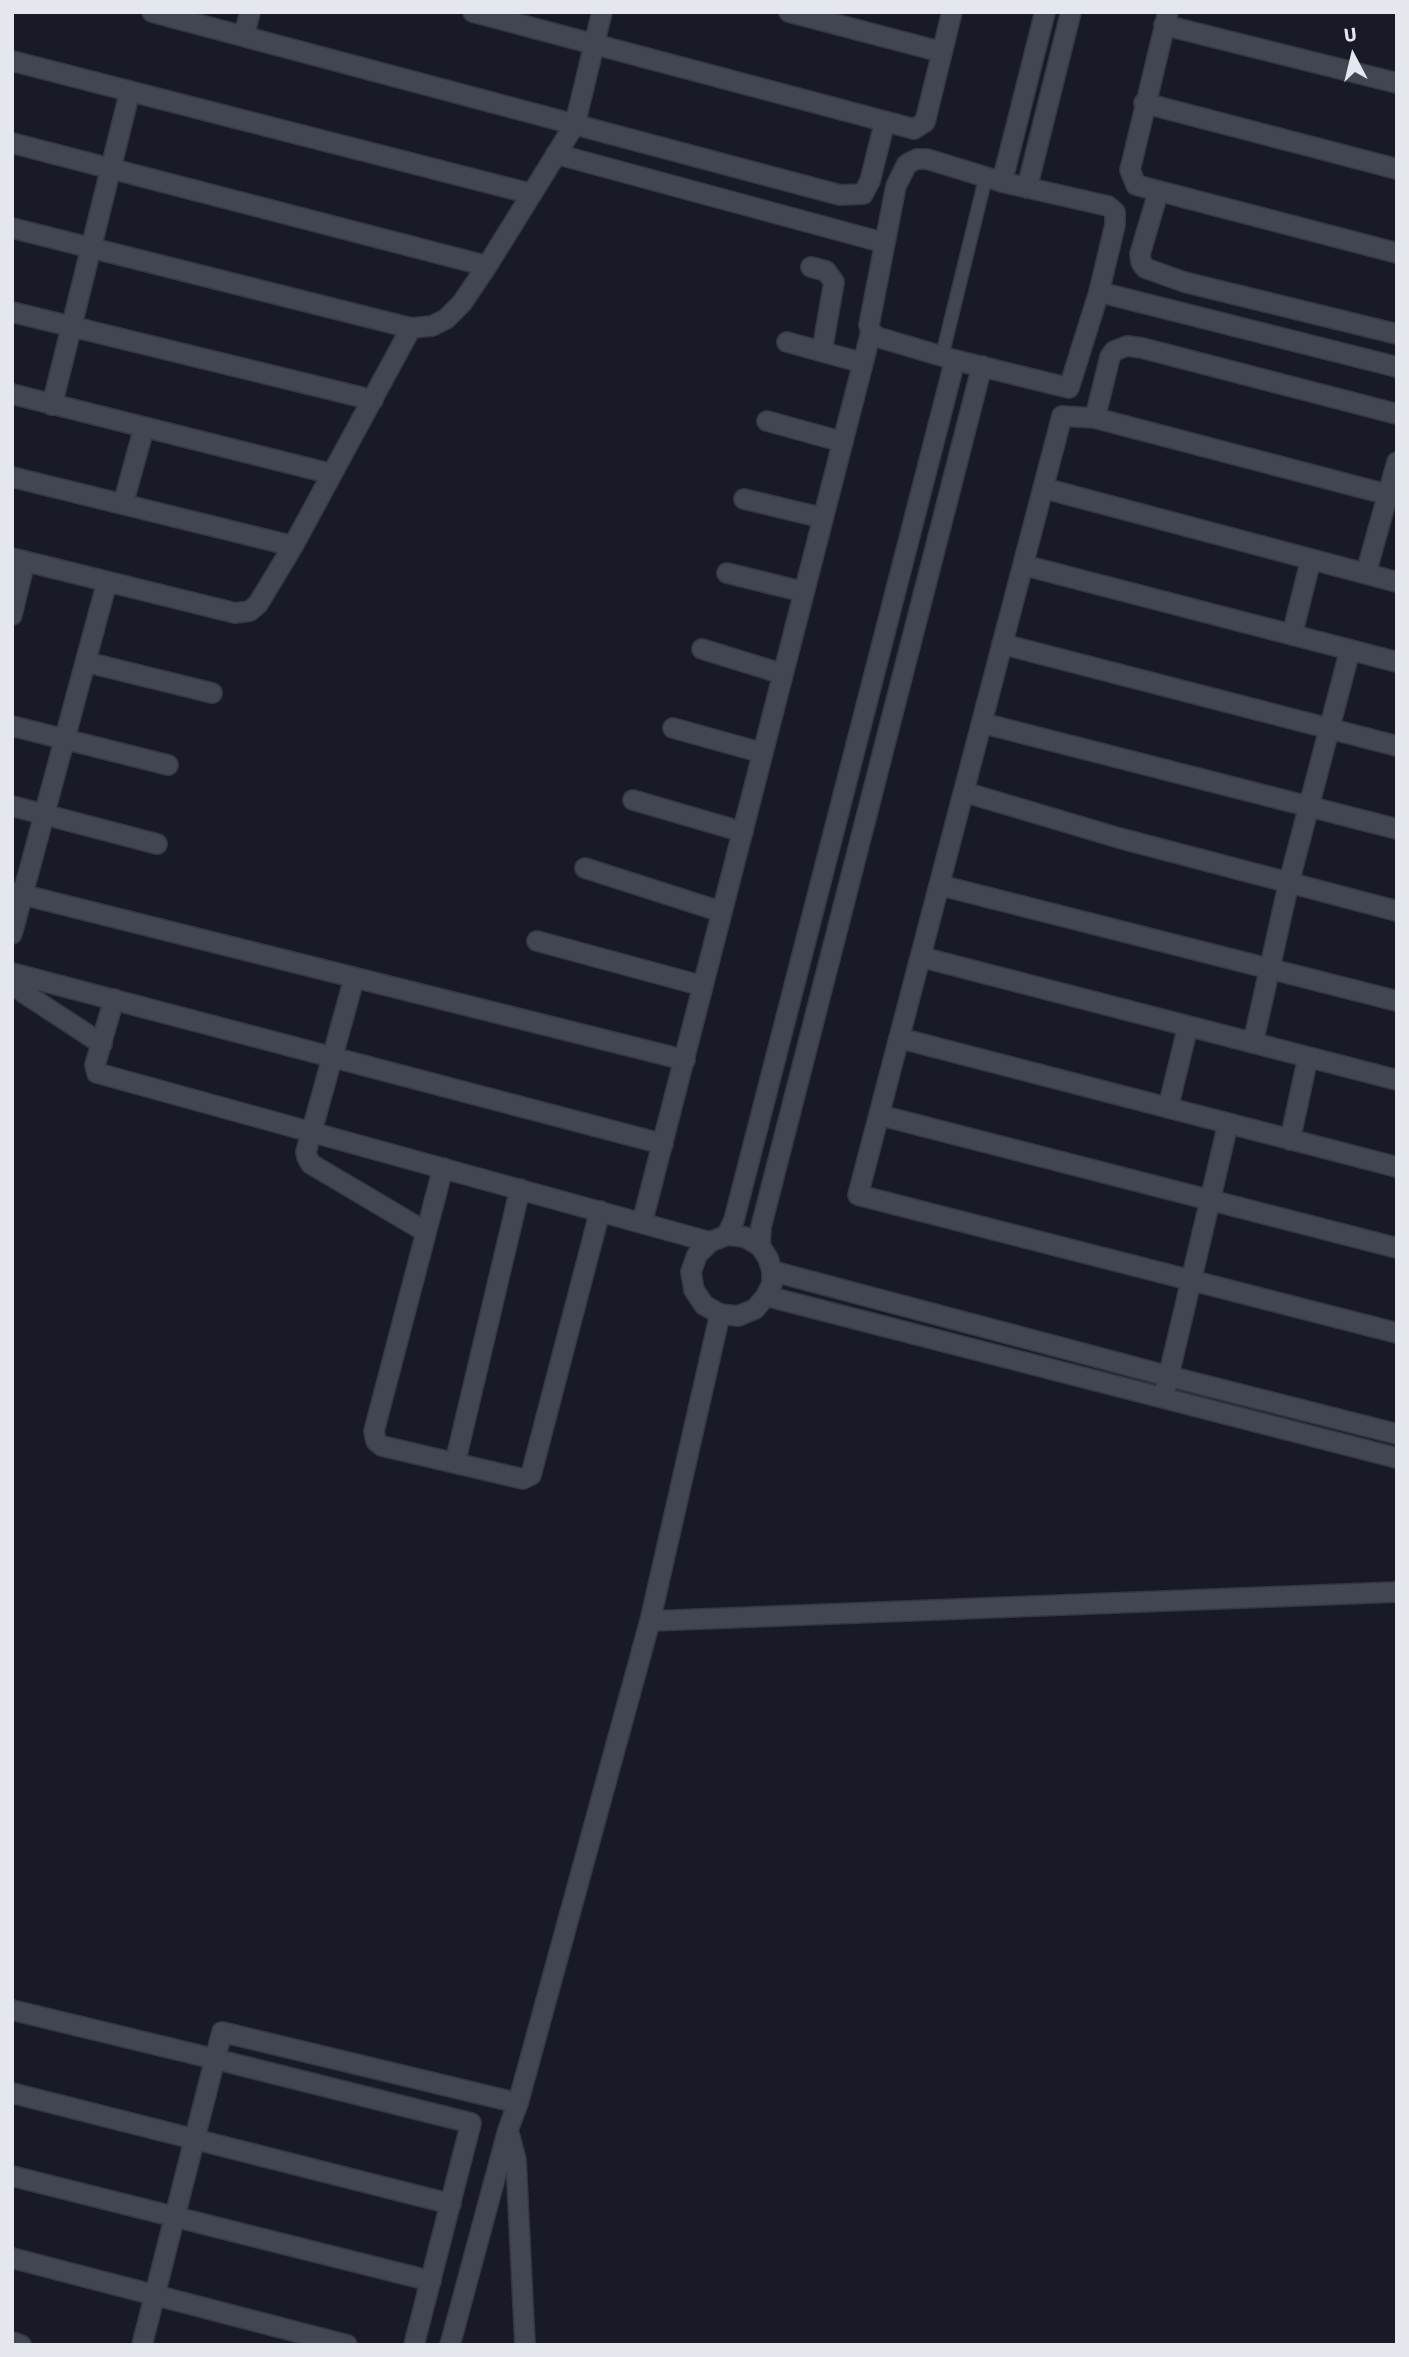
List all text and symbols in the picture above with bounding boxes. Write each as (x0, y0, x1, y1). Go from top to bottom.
north arrow (1318, 21, 1388, 91)
text: U (1343, 22, 1358, 48)

